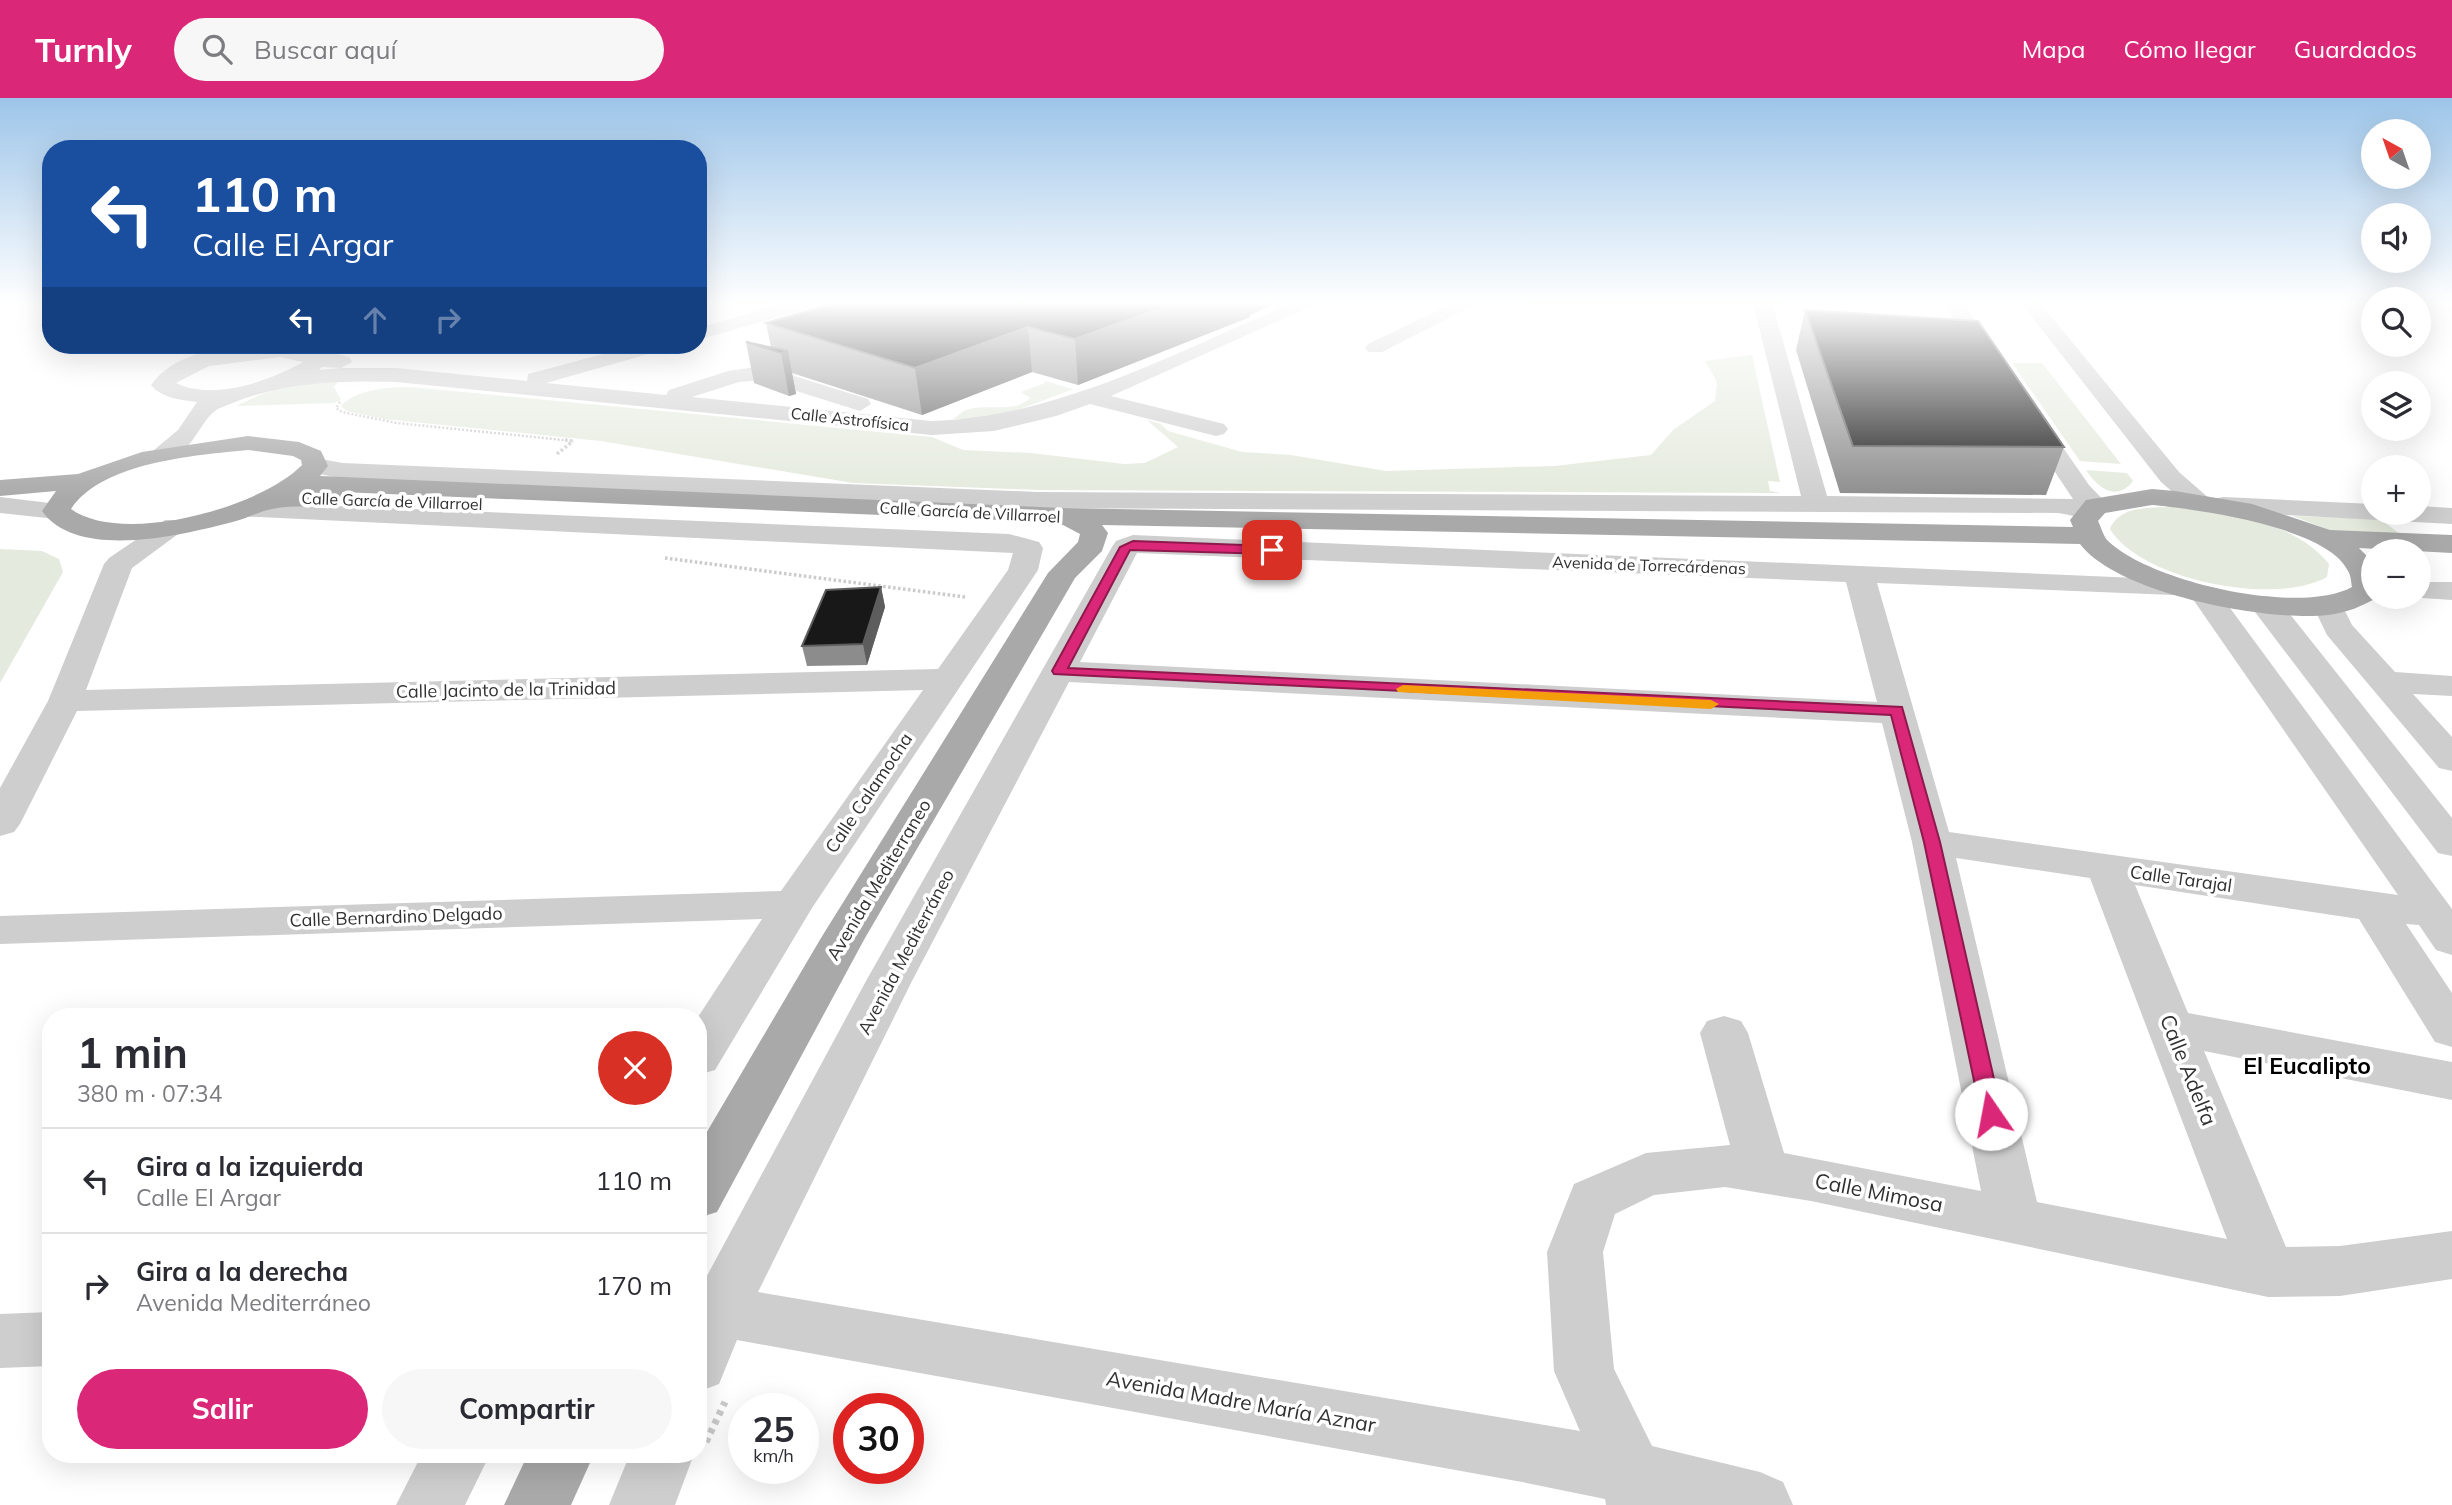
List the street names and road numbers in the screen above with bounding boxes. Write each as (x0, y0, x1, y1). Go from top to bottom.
street label: Calle Astrofísica (790, 403, 910, 435)
street label: Calle García de Villarroel (301, 488, 483, 514)
street label: Calle García de Villarroel (879, 497, 1061, 527)
street label: Avenida de Torrecárdenas (1552, 552, 1746, 578)
street label: Calle Jacinto de la Trinidad (396, 676, 616, 703)
street label: Calle Calamocha (820, 728, 917, 857)
street label: Avenida Mediterraneo (821, 795, 936, 964)
street label: Calle Tarajal (2129, 860, 2234, 897)
street label: Avenida Mediterráneo (852, 865, 959, 1038)
street label: Calle Bernardino Delgado (289, 901, 503, 932)
street label: Calle Adelfa (2155, 1010, 2223, 1129)
street label: Calle Mimosa (1813, 1167, 1945, 1217)
street label: Avenida Madre María Aznar (1104, 1365, 1378, 1438)

